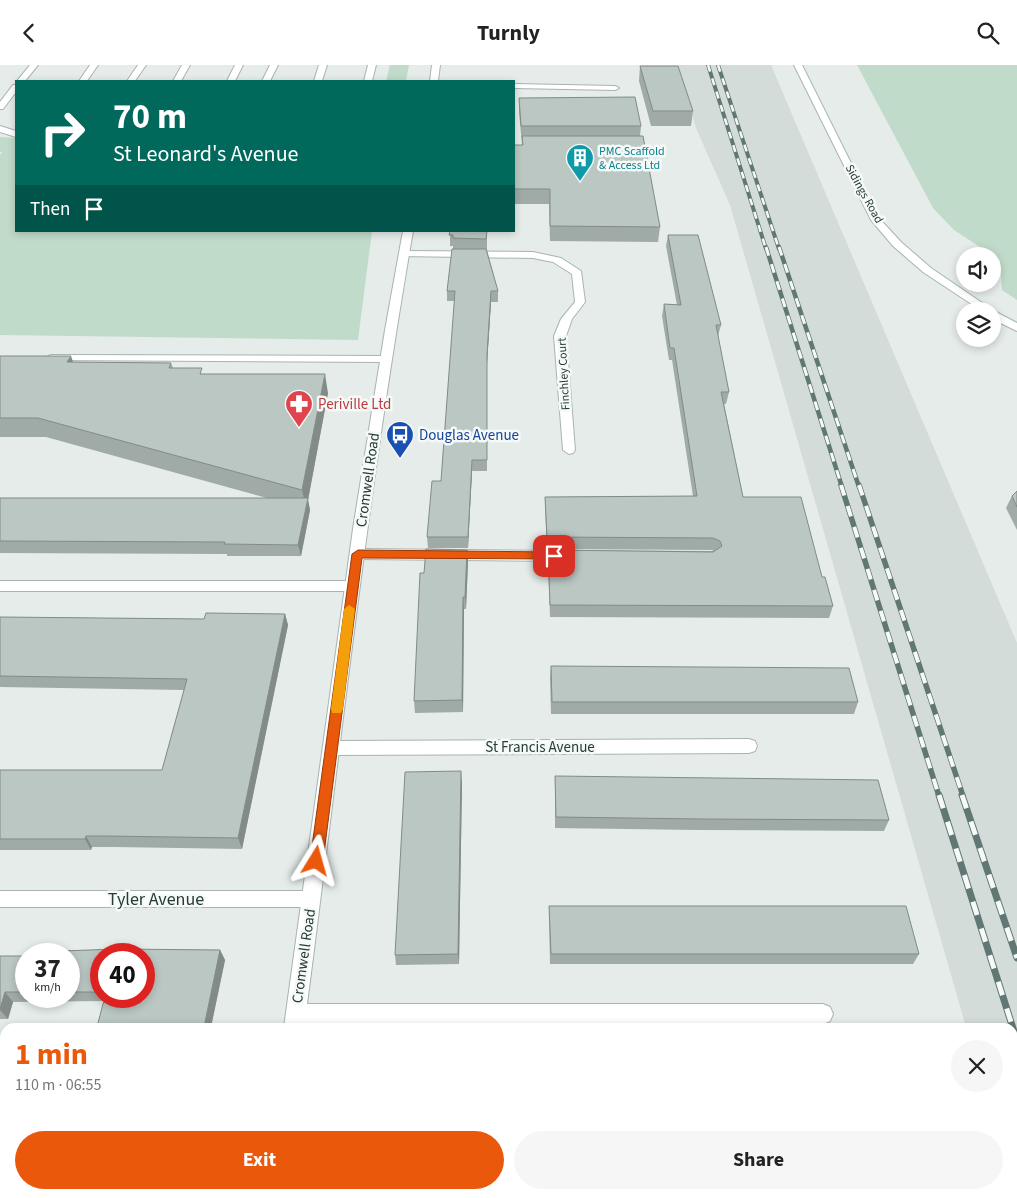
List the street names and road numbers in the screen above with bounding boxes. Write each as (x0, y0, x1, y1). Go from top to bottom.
street label: Sidings Road (841, 162, 887, 226)
street label: Finchley Court (554, 337, 574, 411)
street label: Cromwell Road (351, 431, 385, 529)
street label: St Francis Avenue (485, 737, 595, 758)
street label: Tyler Avenue (108, 887, 204, 912)
street label: Cromwell Road (287, 907, 321, 1005)

